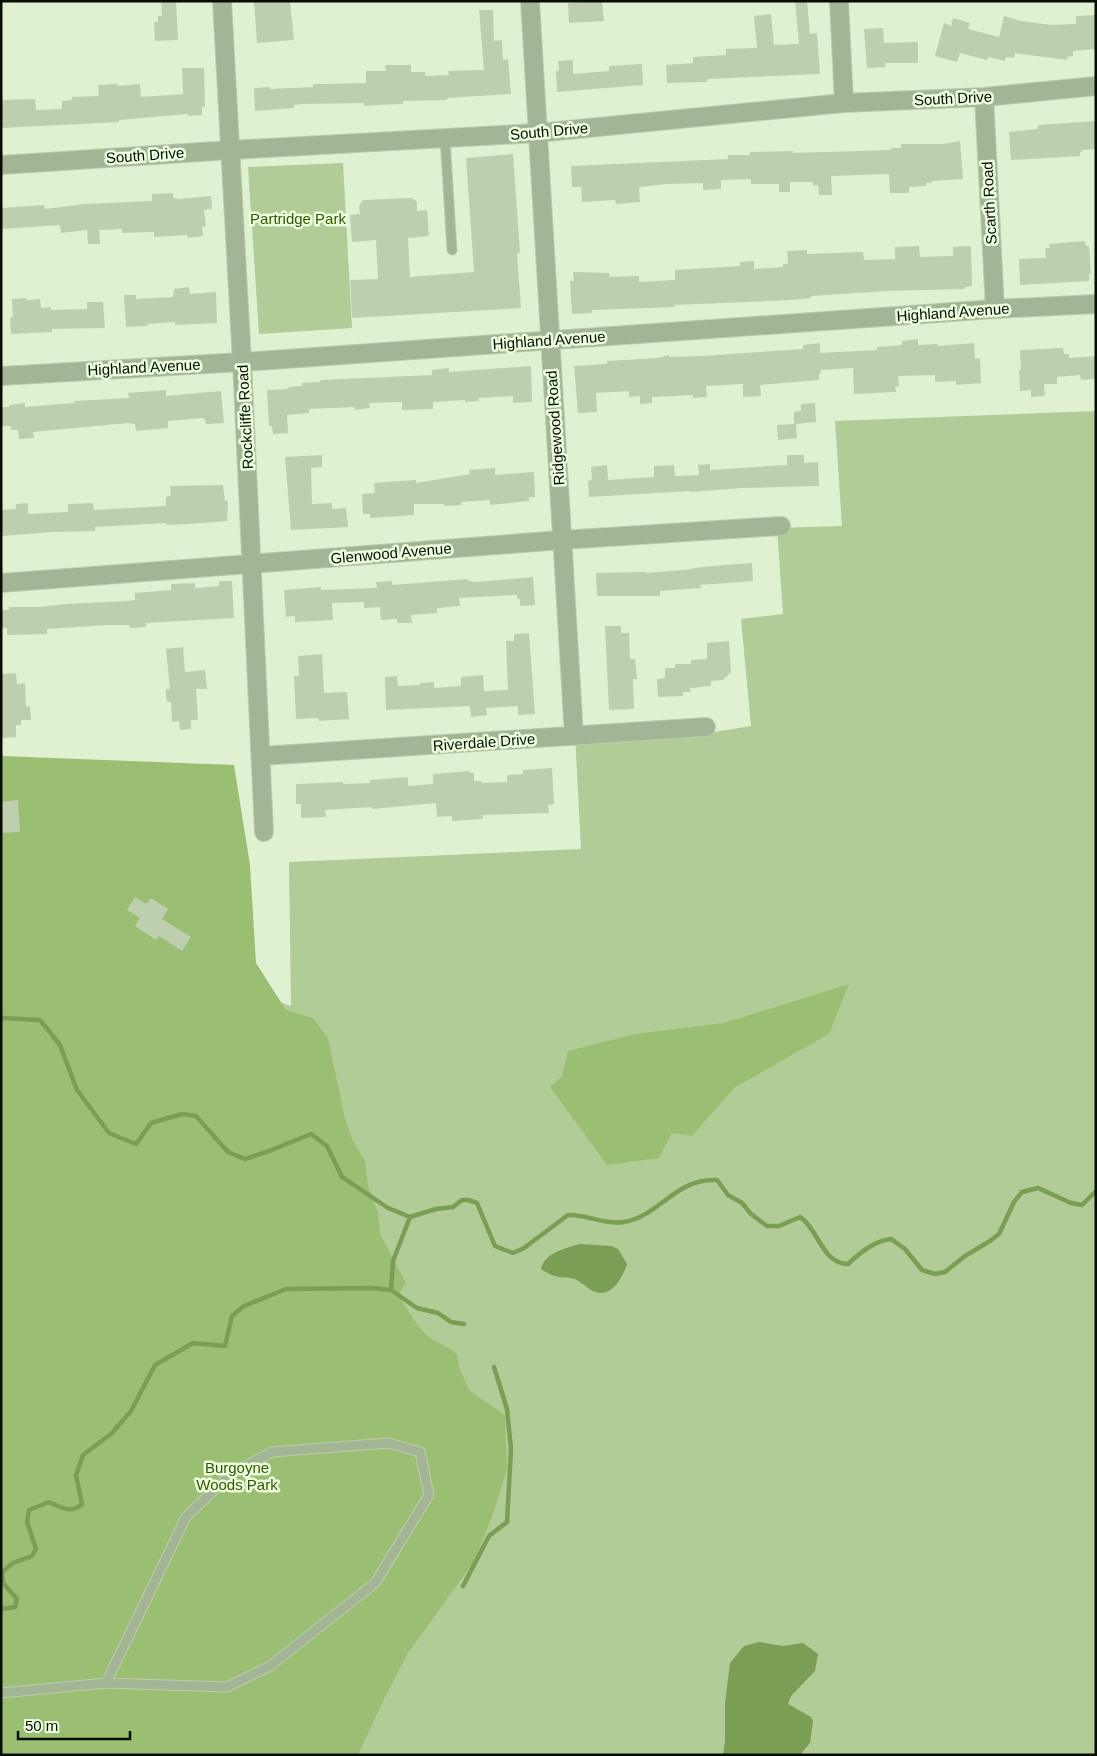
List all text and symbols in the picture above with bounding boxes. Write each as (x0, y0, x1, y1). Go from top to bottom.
street label: South Drive (913, 87, 993, 109)
street label: South Drive (509, 119, 589, 143)
street label: South Drive (105, 144, 185, 166)
street label: Scarth Road (978, 161, 1000, 245)
park label: Partridge Park (250, 210, 346, 227)
street label: Highland Avenue (896, 300, 1010, 324)
street label: Highland Avenue (492, 328, 606, 352)
street label: Highland Avenue (87, 356, 201, 378)
street label: Rockcliffe Road (234, 364, 256, 470)
street label: Ridgewood Road (543, 370, 567, 486)
street label: Glenwood Avenue (330, 539, 452, 567)
street label: Riverdale Drive (432, 730, 536, 754)
park label: Burgoyne Woods Park (196, 1459, 278, 1493)
scale bar (18, 1708, 130, 1740)
text: 50 m (25, 1717, 58, 1734)

